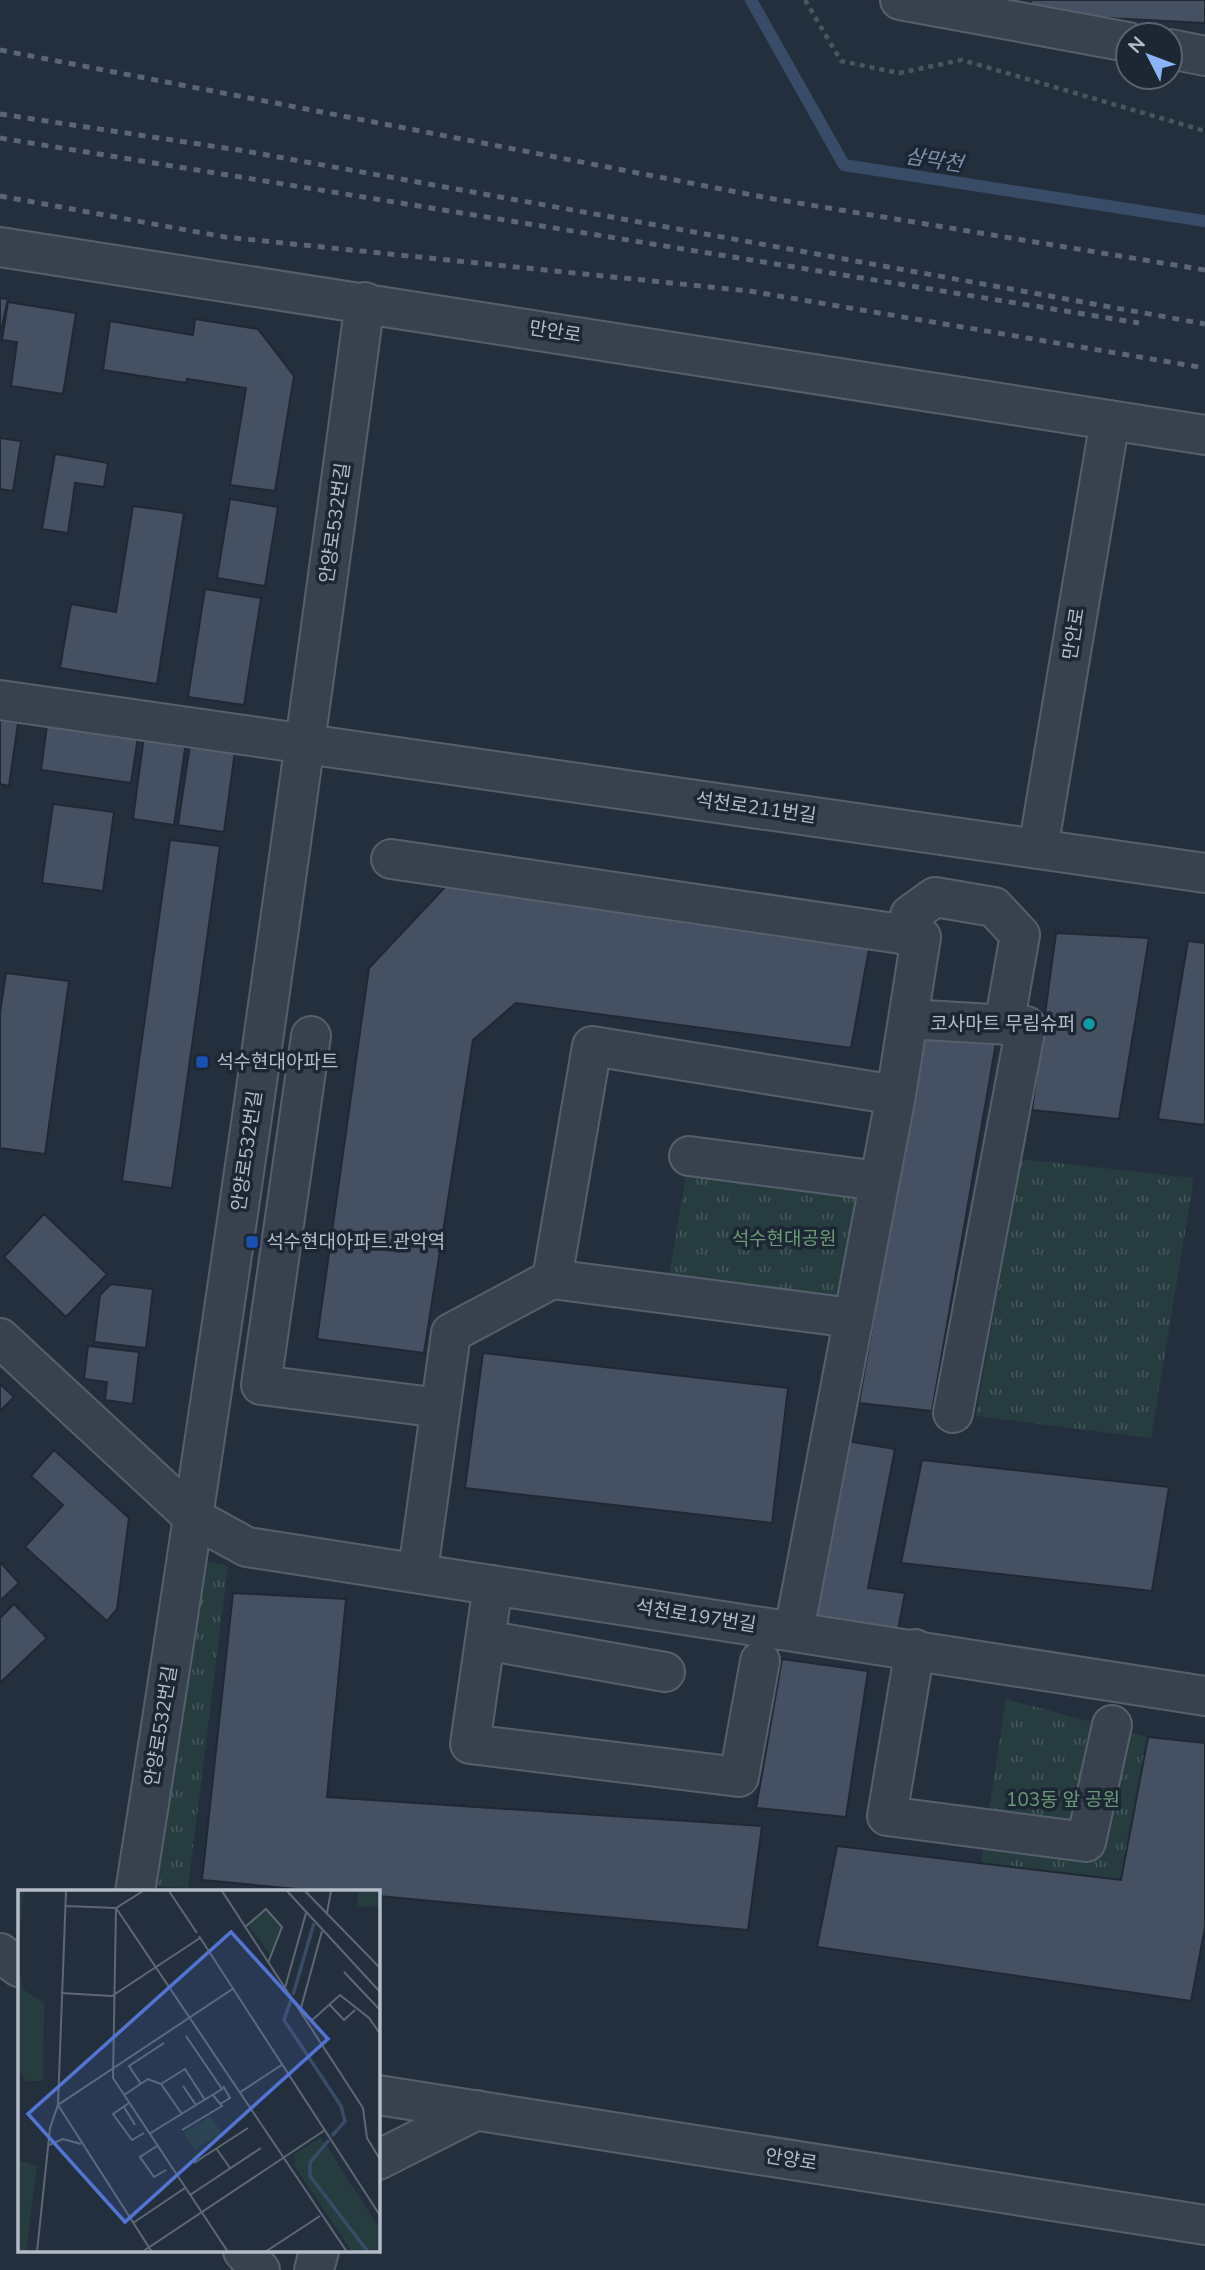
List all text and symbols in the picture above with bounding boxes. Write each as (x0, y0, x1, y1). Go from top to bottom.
north arrow (1114, 21, 1184, 91)
text: N (1123, 31, 1152, 59)
water label: 삼막천 (903, 142, 967, 179)
street label: 만안로 (527, 315, 583, 349)
street label: 안양로532번길 (314, 461, 356, 585)
street label: 만안로 (1057, 606, 1091, 662)
street label: 석천로211번길 (694, 787, 818, 829)
place label: 코사마트 무림슈퍼 (930, 1011, 1075, 1037)
marker: 코사마트 무림슈퍼 (1081, 1016, 1097, 1032)
place label: 석수현대아파트 (216, 1049, 338, 1075)
marker: 석수현대아파트 (194, 1054, 210, 1070)
street label: 안양로532번길 (226, 1089, 268, 1213)
park label: 석수현대공원 (732, 1226, 836, 1252)
place label: 석수현대아파트.관악역 (266, 1229, 445, 1255)
marker: 석수현대아파트.관악역 (244, 1234, 260, 1250)
street label: 석천로197번길 (634, 1594, 758, 1638)
street label: 안양로532번길 (139, 1664, 183, 1788)
park label: 103동 앞 공원 (1006, 1787, 1120, 1813)
inset map (18, 1890, 380, 2252)
street label: 안양로 (763, 2143, 819, 2177)

